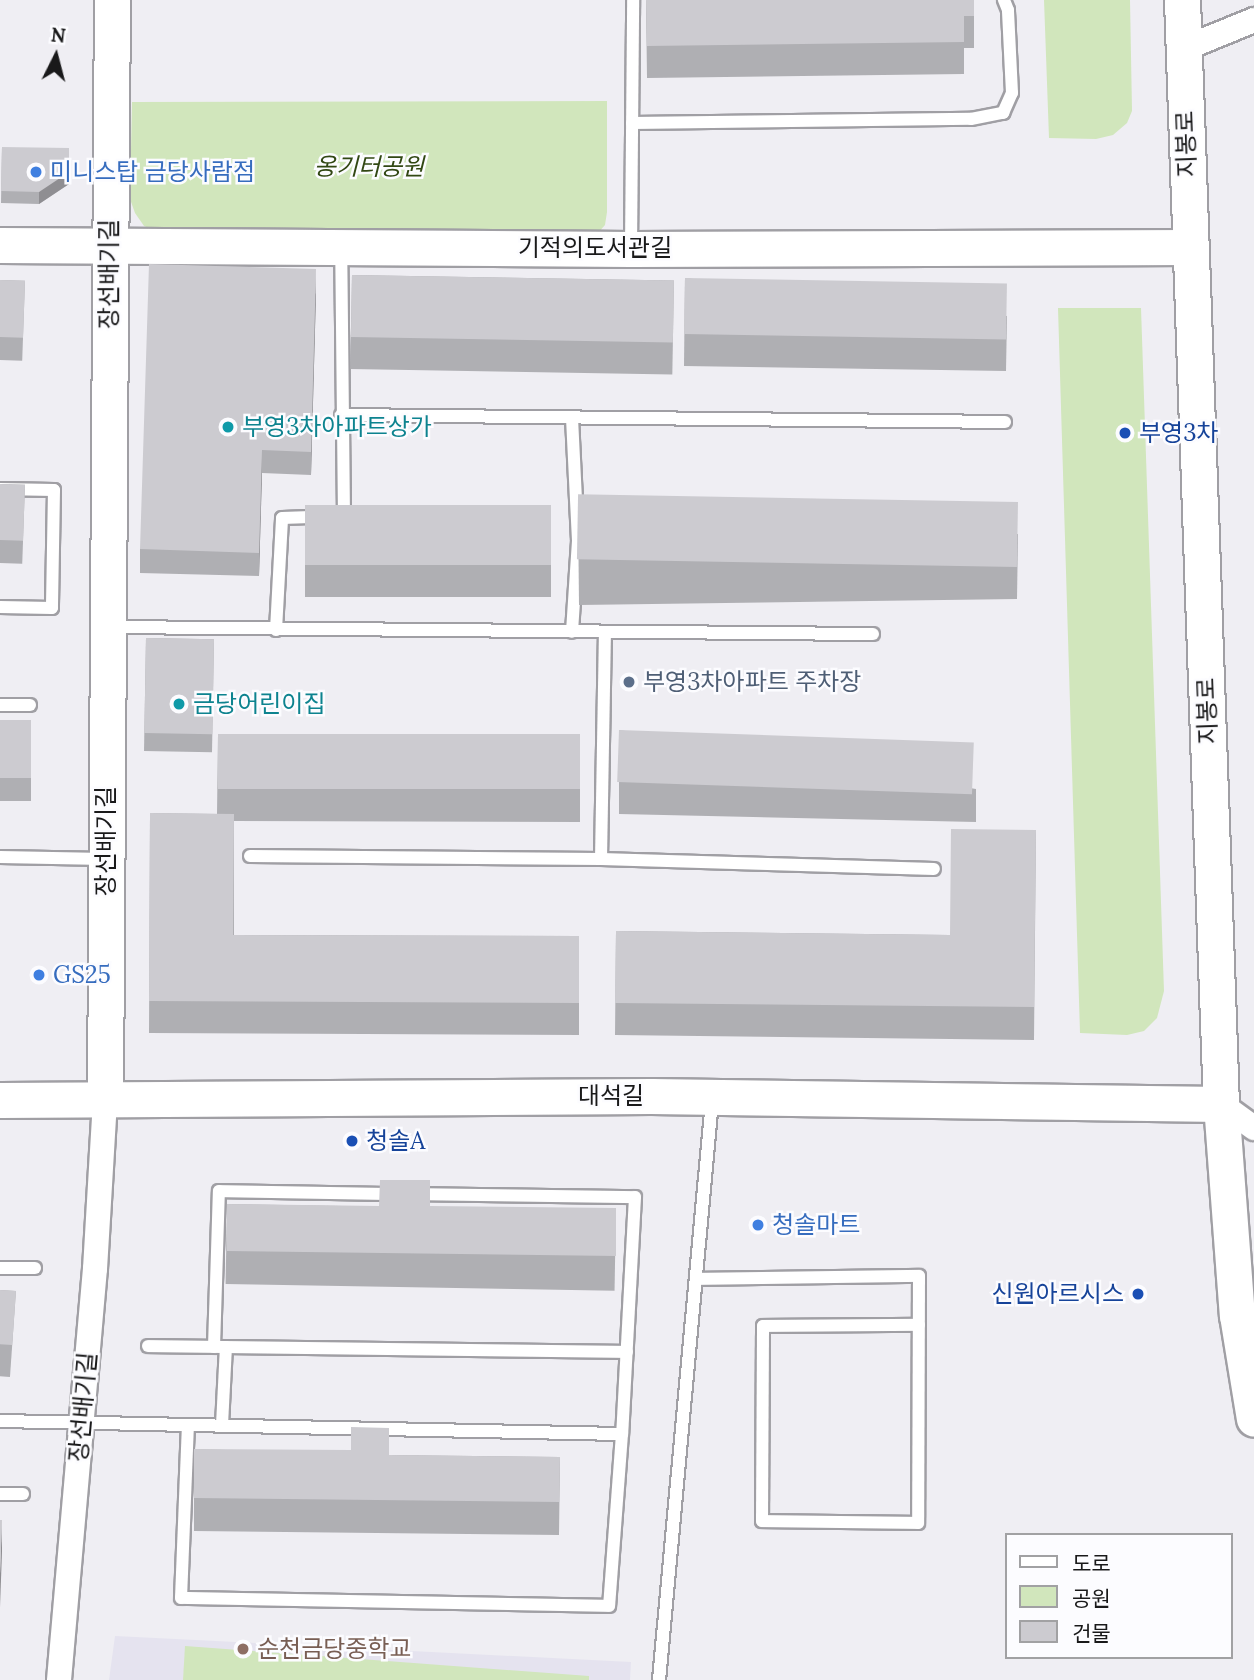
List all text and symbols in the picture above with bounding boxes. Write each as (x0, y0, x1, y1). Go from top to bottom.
north arrow (21, 21, 91, 91)
text: N (50, 22, 67, 48)
street label: 지봉로 (1170, 110, 1202, 178)
park label: 옹기터공원 (314, 153, 424, 181)
place label: 미니스탑 금당사람점 (50, 158, 255, 186)
marker: 미니스탑 금당사람점 (28, 164, 44, 180)
street label: 장선배기길 (95, 219, 123, 329)
street label: 기적의도서관길 (518, 234, 672, 262)
place label: 부영3차아파트상가 (242, 413, 432, 441)
marker: 부영3차아파트상가 (220, 419, 236, 435)
place label: 부영3차 (1139, 419, 1219, 447)
marker: 부영3차 (1117, 425, 1133, 441)
place label: 부영3차아파트 주차장 (643, 668, 861, 696)
marker: 부영3차아파트 주차장 (621, 674, 637, 690)
street label: 지봉로 (1191, 677, 1223, 745)
place label: 금당어린이집 (193, 690, 325, 718)
marker: 금당어린이집 (171, 696, 187, 712)
street label: 장선배기길 (92, 786, 120, 896)
place label: GS25 (53, 961, 111, 989)
marker: GS25 (31, 967, 47, 983)
street label: 대석길 (578, 1082, 644, 1110)
place label: 청솔A (366, 1127, 425, 1155)
marker: 청솔A (344, 1133, 360, 1149)
place label: 청솔마트 (772, 1211, 860, 1239)
marker: 청솔마트 (750, 1217, 766, 1233)
place label: 신원아르시스 (992, 1280, 1124, 1308)
marker: 신원아르시스 (1130, 1286, 1146, 1302)
street label: 장선배기길 (64, 1351, 102, 1463)
legend (1006, 1533, 1233, 1659)
text: 도로 (1072, 1550, 1111, 1577)
text: 공원 (1072, 1585, 1111, 1612)
text: 건물 (1072, 1620, 1111, 1647)
place label: 순천금당중학교 (257, 1635, 412, 1663)
marker: 순천금당중학교 (235, 1641, 251, 1657)

